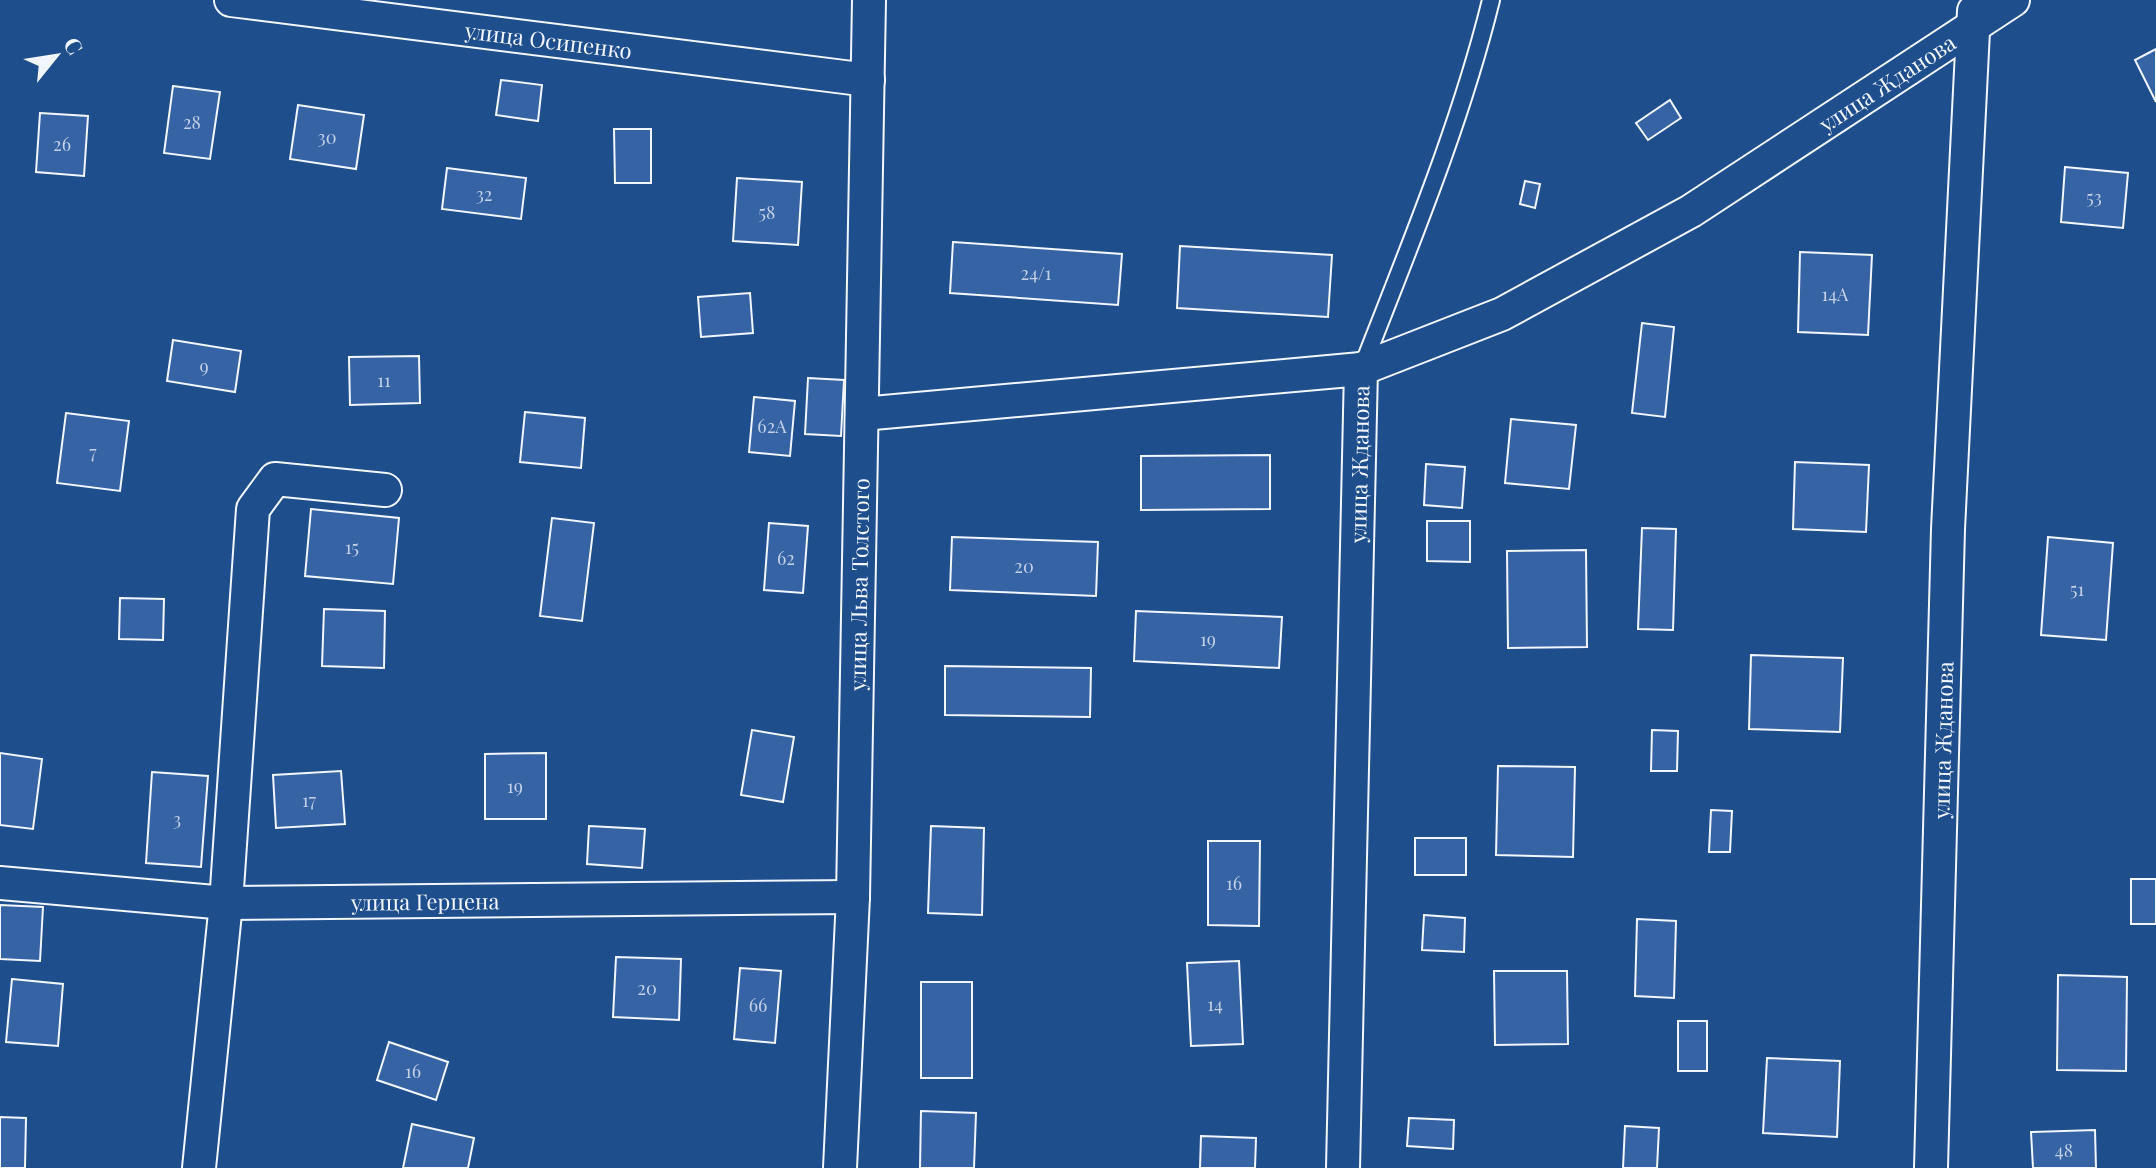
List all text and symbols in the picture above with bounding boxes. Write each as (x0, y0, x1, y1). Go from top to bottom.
street label: улица Осипенко (462, 14, 634, 65)
north arrow (16, 16, 96, 96)
street label: улица Жданова (1812, 27, 1961, 139)
text: С (57, 31, 91, 60)
house number: 28 (183, 110, 201, 134)
house number: 30 (318, 125, 336, 149)
house number: 26 (53, 132, 71, 156)
house number: 32 (476, 182, 492, 206)
house number: 53 (2086, 185, 2102, 209)
house number: 58 (759, 200, 775, 224)
house number: 24/1 (1021, 261, 1052, 285)
house number: 14А (1822, 282, 1849, 306)
house number: 9 (199, 354, 209, 378)
house number: 11 (377, 368, 391, 392)
street label: улица Жданова (1342, 385, 1376, 544)
house number: 62А (757, 414, 787, 438)
house number: 7 (89, 440, 97, 464)
street label: улица Льва Толстого (842, 478, 875, 692)
house number: 15 (345, 535, 359, 559)
house number: 62 (777, 546, 795, 570)
house number: 20 (1014, 554, 1034, 578)
house number: 51 (2070, 577, 2084, 601)
house number: 19 (1200, 627, 1216, 651)
street label: улица Жданова (1925, 661, 1959, 820)
house number: 19 (507, 774, 523, 798)
house number: 17 (302, 788, 317, 812)
house number: 3 (173, 807, 181, 831)
house number: 16 (1226, 871, 1242, 895)
street label: улица Герцена (350, 885, 500, 917)
house number: 20 (637, 976, 657, 1000)
house number: 14 (1207, 992, 1223, 1016)
house number: 66 (749, 993, 767, 1017)
house number: 16 (405, 1059, 421, 1083)
house number: 48 (2055, 1138, 2073, 1162)

